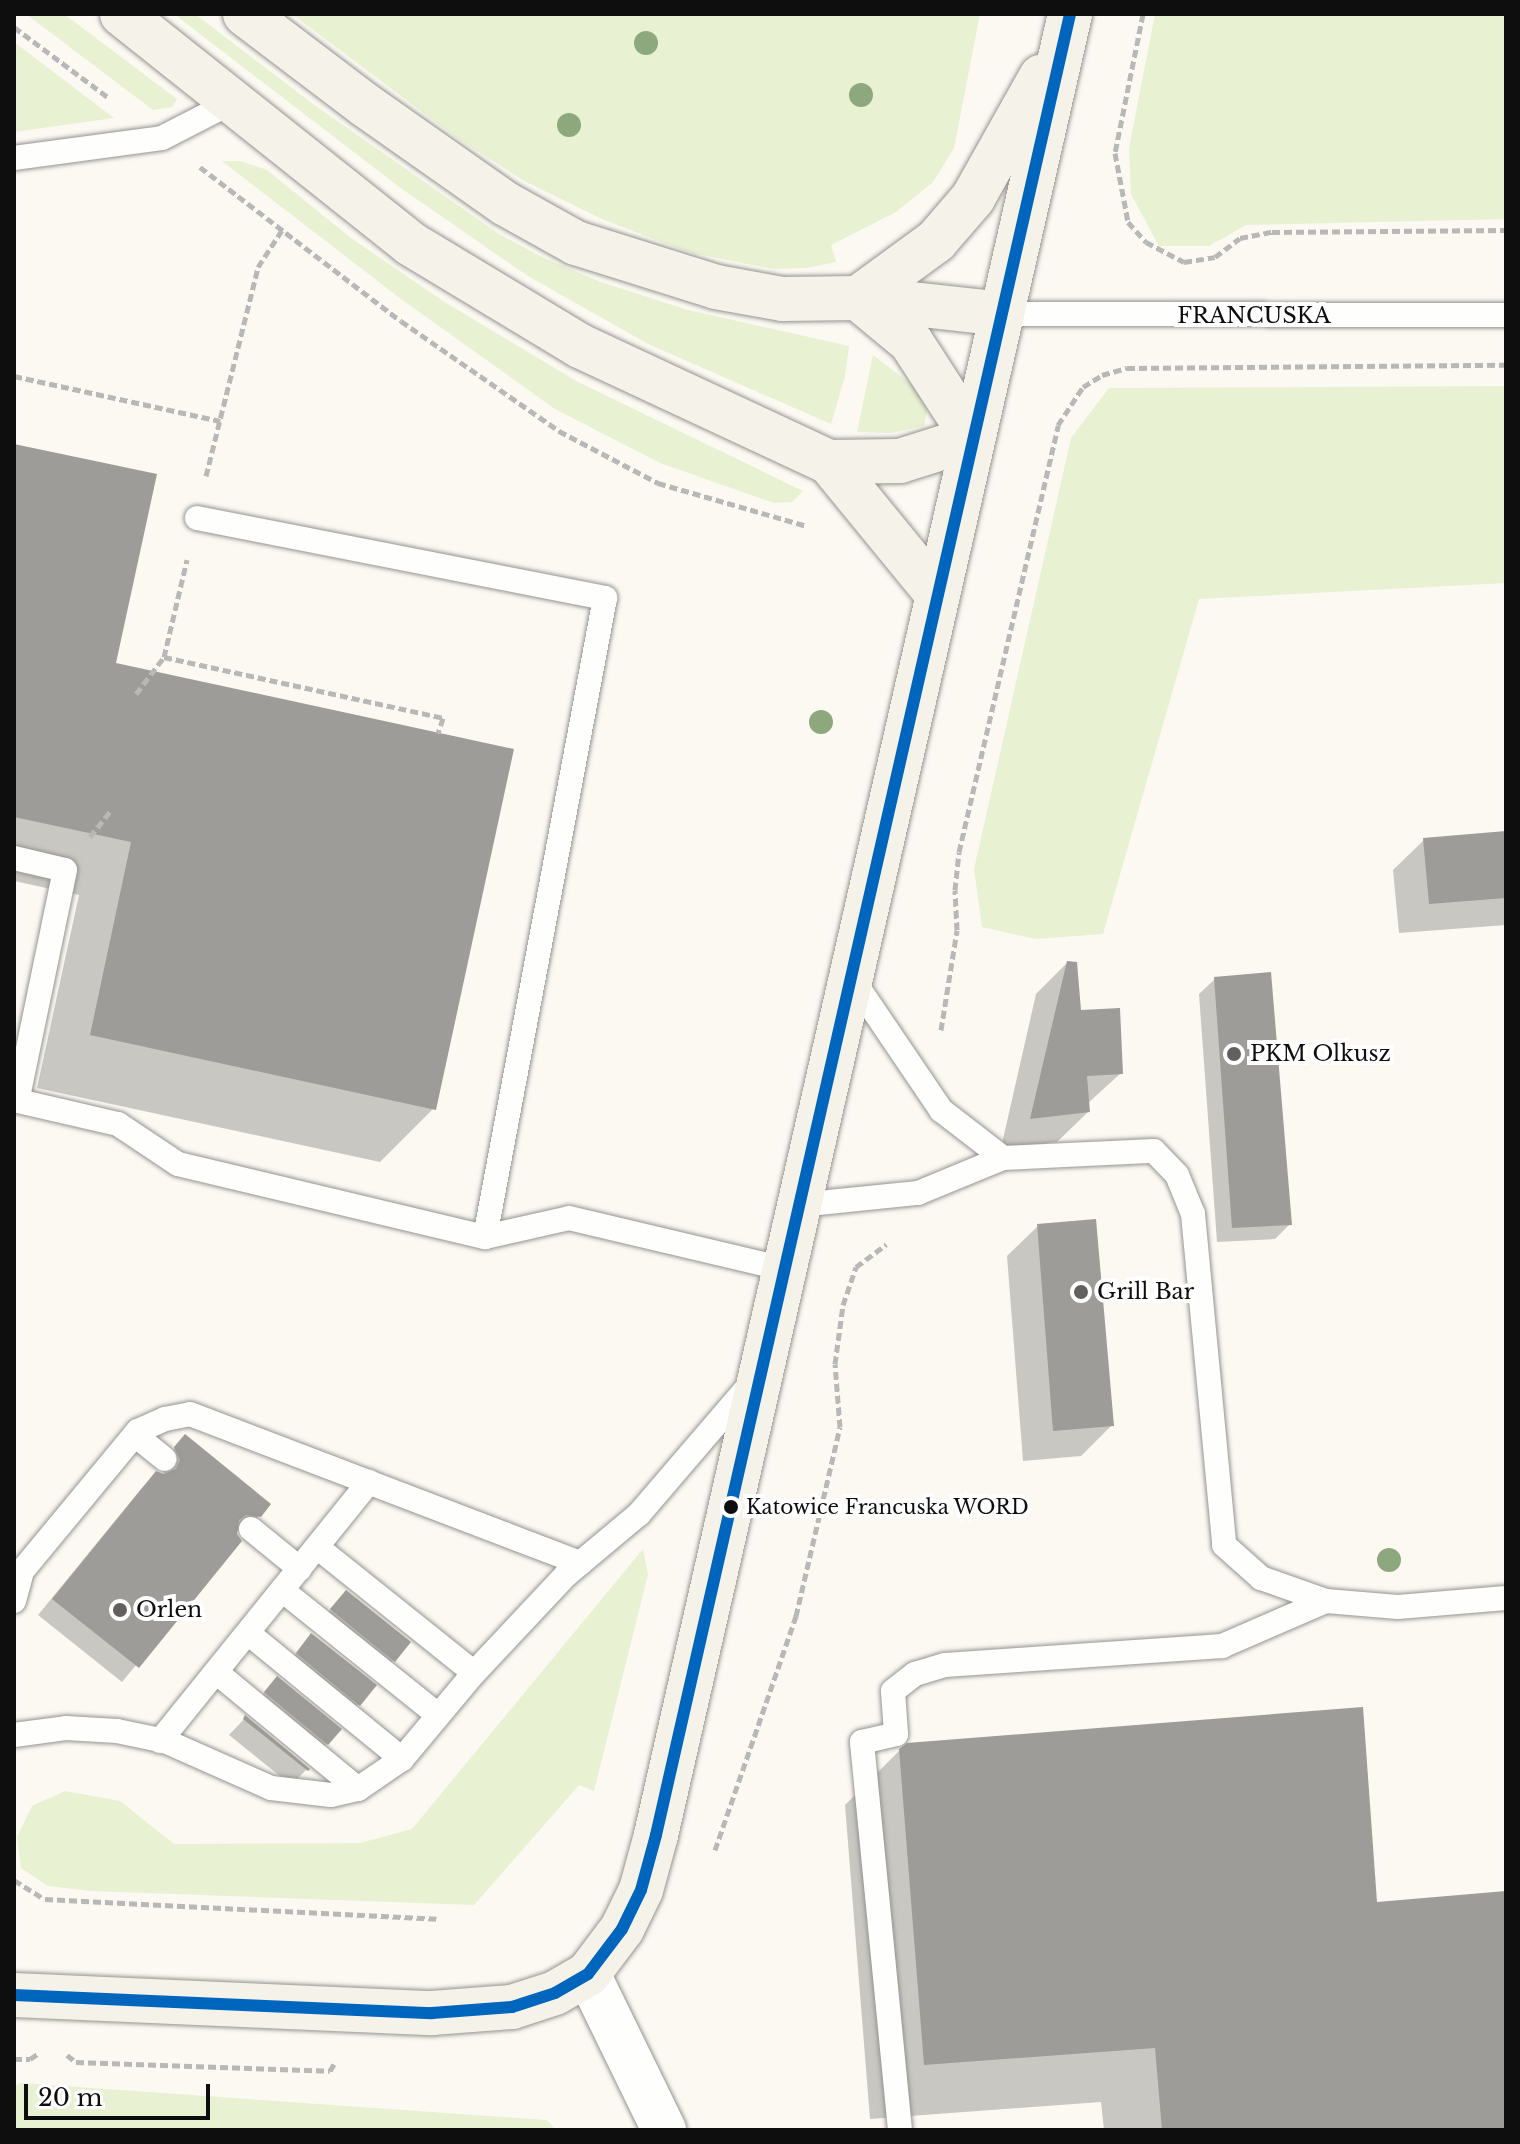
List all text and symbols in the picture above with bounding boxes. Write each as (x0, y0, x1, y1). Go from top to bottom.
street label: FRANCUSKA (1177, 303, 1331, 329)
place label: PKM Olkusz (1250, 1041, 1391, 1067)
marker: PKM Olkusz (1225, 1045, 1243, 1063)
place label: Grill Bar (1097, 1279, 1194, 1305)
marker: Grill Bar (1072, 1283, 1090, 1301)
place label: Katowice Francuska WORD (746, 1495, 1030, 1519)
marker: Katowice Francuska WORD (723, 1499, 739, 1515)
place label: Orlen (136, 1597, 202, 1623)
marker: Orlen (111, 1601, 129, 1619)
scale bar (28, 2068, 214, 2118)
text: 20 m (38, 2083, 103, 2112)

